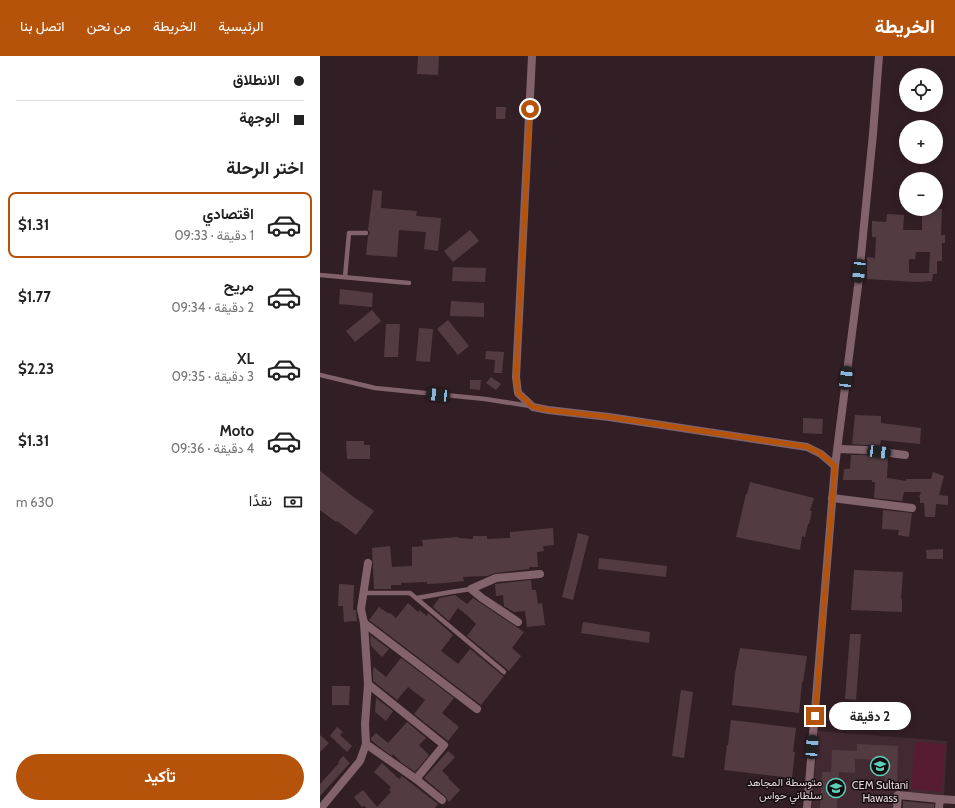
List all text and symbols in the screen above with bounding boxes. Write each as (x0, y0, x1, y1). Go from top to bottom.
text: الخريطة (875, 15, 935, 38)
text: اتصل بنا (20, 17, 65, 35)
text: من نحن (87, 17, 131, 35)
text: الخريطة (153, 17, 196, 35)
text: الرئيسية (218, 17, 264, 35)
map controls (899, 68, 943, 216)
button: locate (899, 68, 943, 112)
text: الانطلاق (233, 71, 280, 89)
route start (521, 100, 539, 118)
text: الوجهة (239, 109, 280, 127)
button: + (899, 120, 943, 164)
text: اختر الرحلة (226, 157, 304, 179)
button: − (899, 172, 943, 216)
text: اقتصادي (202, 205, 254, 223)
icon: car (266, 207, 302, 243)
text: $1.31 (18, 216, 49, 234)
text: 1 دقيقة · 09:33 (175, 227, 254, 243)
car (852, 258, 866, 284)
text: مريح (224, 277, 254, 295)
icon: car (266, 279, 302, 315)
text: $1.77 (18, 288, 51, 306)
text: 2 دقيقة · 09:34 (172, 299, 254, 315)
text: XL (237, 350, 254, 368)
icon: car (266, 351, 302, 387)
text: $2.23 (18, 360, 54, 378)
car (839, 365, 853, 391)
text: 3 دقيقة · 09:35 (172, 368, 254, 384)
car (425, 388, 451, 402)
text: Moto (220, 422, 254, 440)
icon: car (266, 423, 302, 459)
text: $1.31 (18, 432, 49, 450)
text: 4 دقيقة · 09:36 (171, 440, 254, 456)
car (866, 445, 892, 459)
icon: cash (282, 491, 304, 513)
text: نقدًا (249, 492, 272, 510)
text: 630 m (16, 494, 54, 510)
callout: 2 دقيقة (829, 702, 911, 730)
route end (806, 707, 824, 725)
text: 2 دقيقة (850, 708, 890, 724)
car (805, 735, 819, 759)
button: تأكيد (16, 754, 304, 800)
school or university icon: CEM Sultani Hawass (869, 755, 891, 777)
place label: متوسطة المجاهد سلطاني حواس (747, 775, 822, 805)
school or university icon: متوسطة المجاهد سلطاني حواس (825, 777, 847, 799)
place label: CEM Sultani Hawass (852, 778, 908, 805)

